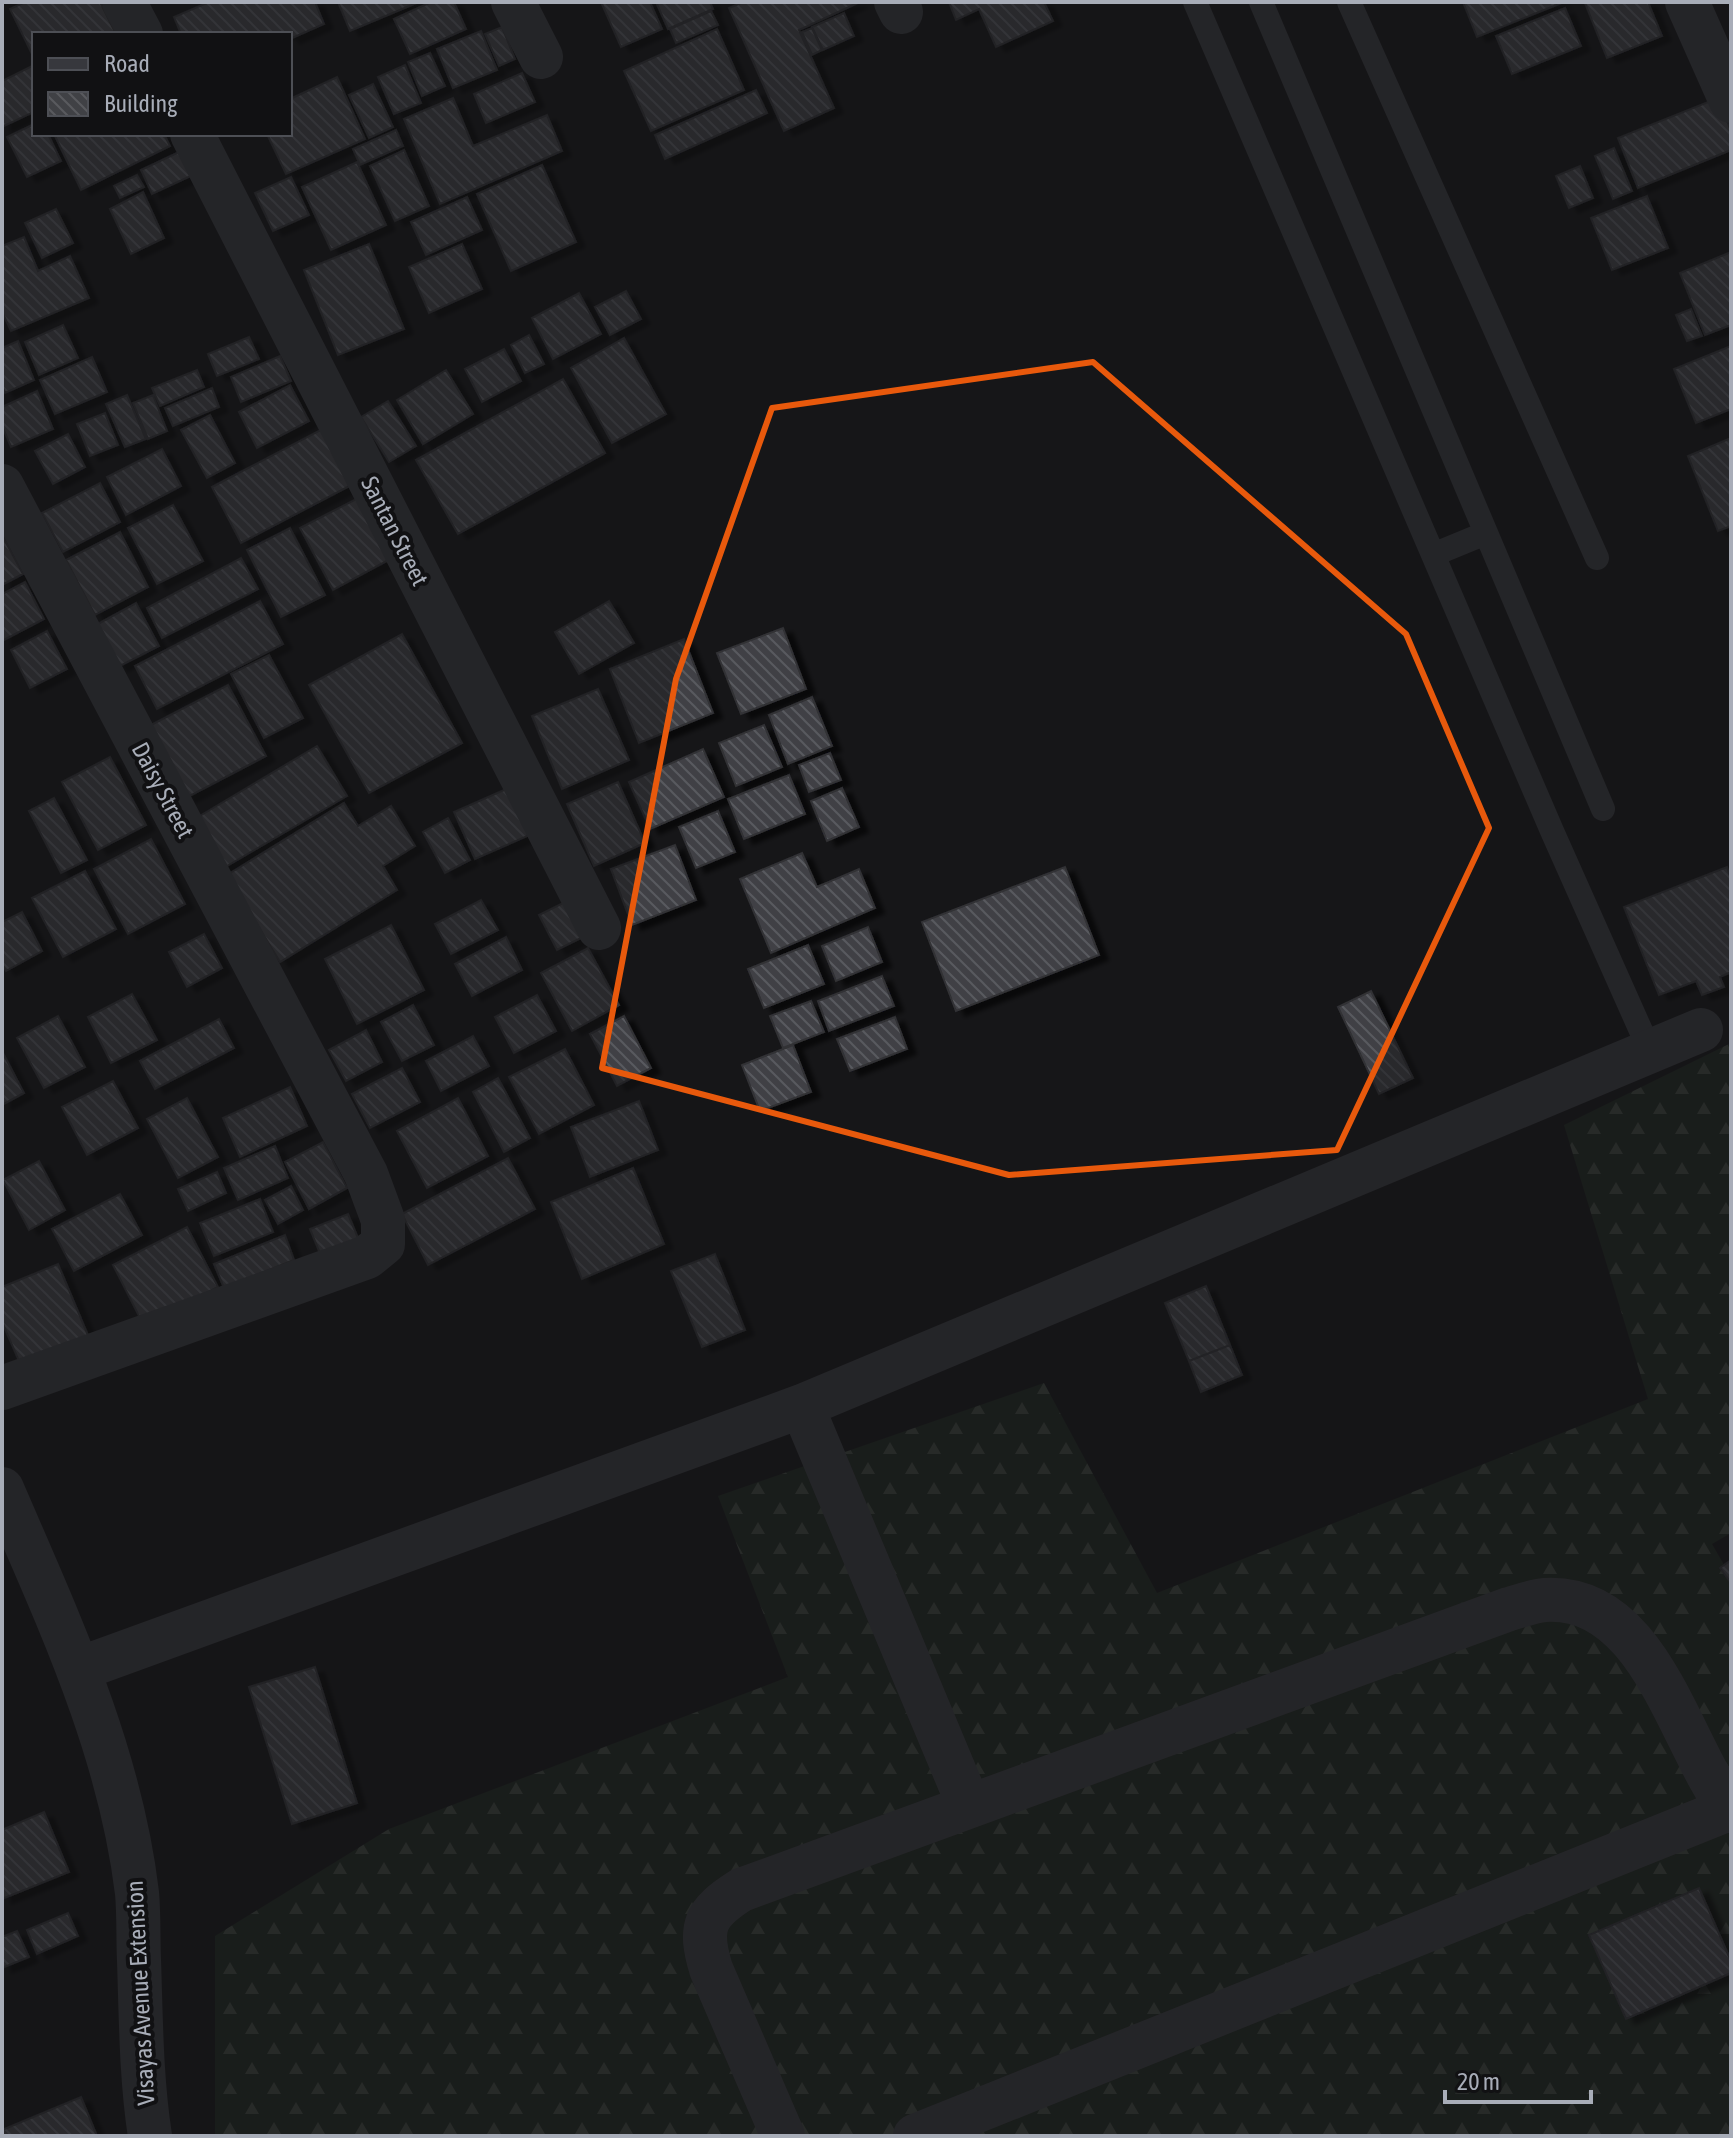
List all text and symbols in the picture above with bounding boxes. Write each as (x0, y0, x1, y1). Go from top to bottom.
legend (32, 32, 292, 136)
text: Road (104, 50, 150, 77)
text: Building (104, 90, 178, 117)
street label: Santan Street (356, 472, 434, 590)
street label: Daisy Street (127, 738, 199, 843)
street label: Visayas Avenue Extension (121, 1880, 159, 2106)
scale bar (1445, 2054, 1591, 2104)
text: 20 m (1457, 2068, 1500, 2095)

